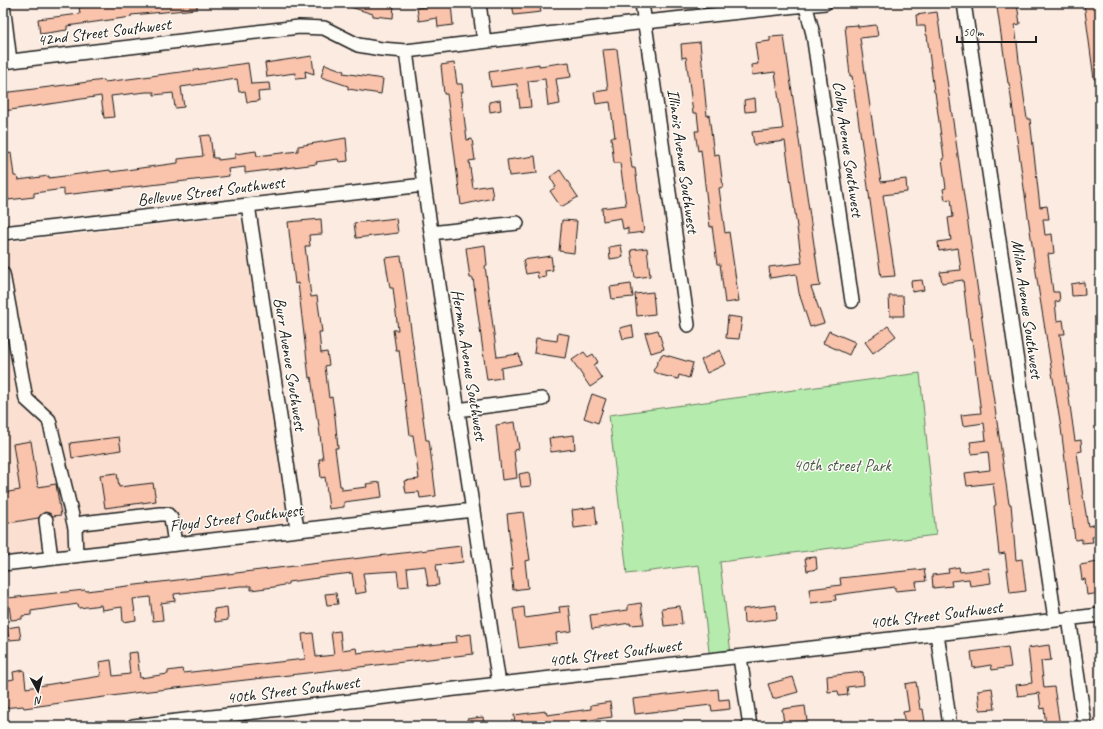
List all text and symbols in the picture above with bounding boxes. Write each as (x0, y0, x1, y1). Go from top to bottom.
street label: 42nd Street Southwest (36, 13, 174, 51)
scale bar (957, 18, 1036, 44)
text: 50 m (963, 24, 985, 40)
street label: Colby Avenue Southwest (828, 80, 868, 221)
street label: Illinois Avenue Southwest (662, 87, 704, 237)
street label: Bellevue Street Southwest (136, 171, 288, 210)
street label: Milan Avenue Southwest (1007, 238, 1047, 382)
street label: Herman Avenue Southwest (447, 288, 492, 445)
street label: Burr Avenue Southwest (269, 296, 311, 434)
park label: 40th street Park (793, 455, 893, 476)
street label: Floyd Street Southwest (168, 499, 306, 537)
street label: 40th Street Southwest (869, 596, 1006, 634)
street label: 40th Street Southwest (548, 634, 685, 672)
north arrow (18, 671, 58, 711)
street label: 40th Street Southwest (226, 671, 363, 709)
text: N (33, 694, 43, 709)

